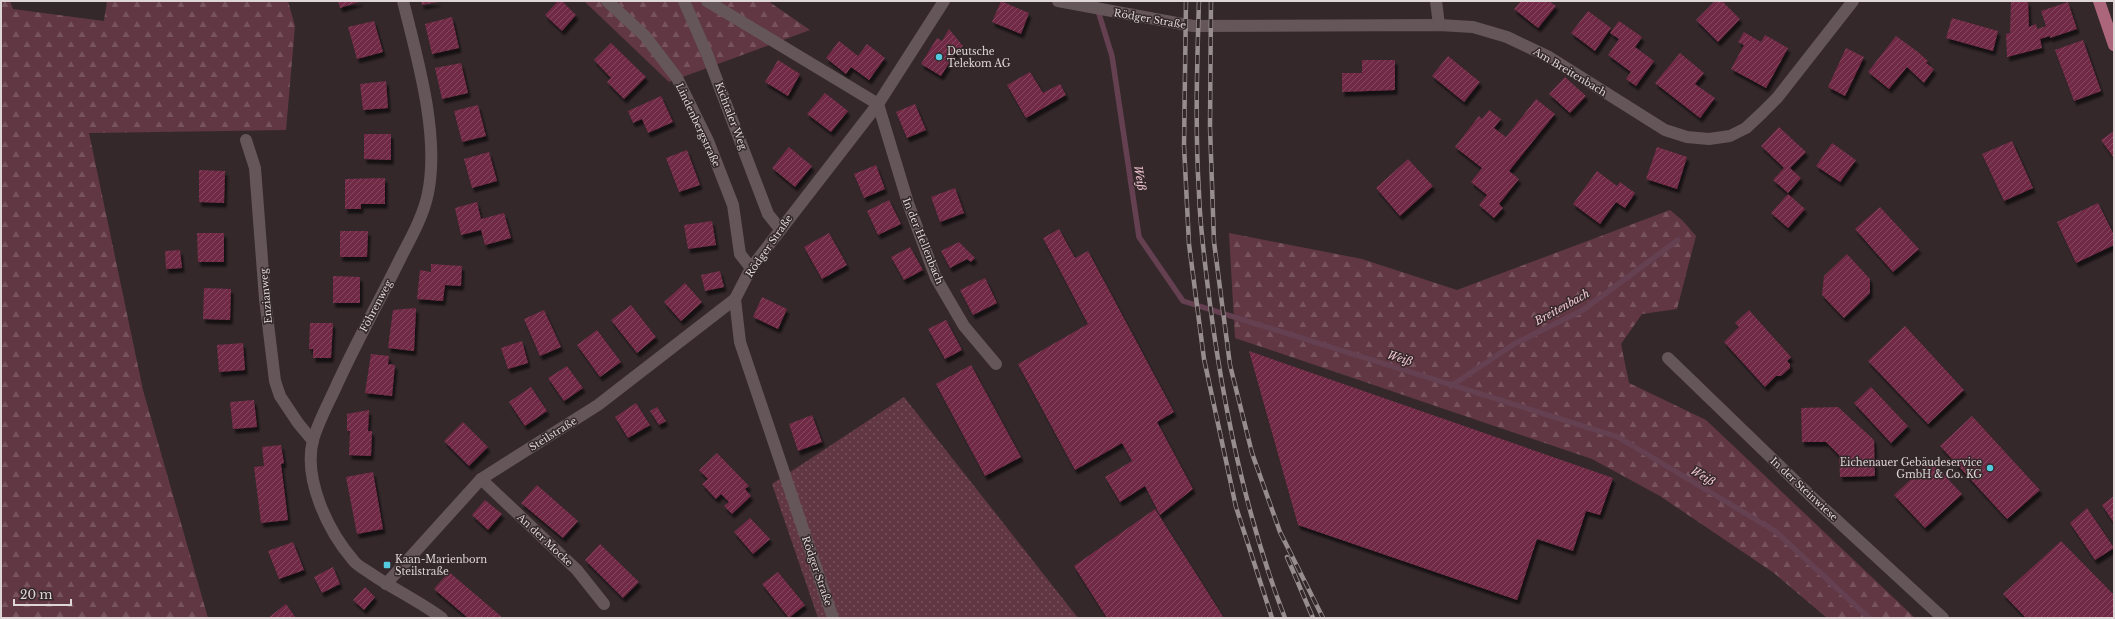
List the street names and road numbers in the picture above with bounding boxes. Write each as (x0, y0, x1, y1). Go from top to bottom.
street label: Rödger Straße (1113, 6, 1187, 32)
street label: Am Breitenbach (1530, 44, 1609, 99)
street label: Kichtaler Weg (712, 80, 750, 153)
street label: Lindenbergstraße (673, 81, 723, 169)
street label: In der Hellenbach (900, 196, 946, 286)
street label: Rödger Straße (743, 212, 795, 280)
street label: Enzianweg (257, 267, 275, 324)
street label: Föhrenweg (357, 277, 396, 334)
street label: Steilstraße (527, 414, 579, 454)
street label: In der Steinwiese (1767, 454, 1841, 524)
street label: An der Mocke (514, 510, 576, 569)
street label: Rödger Straße (799, 534, 835, 608)

